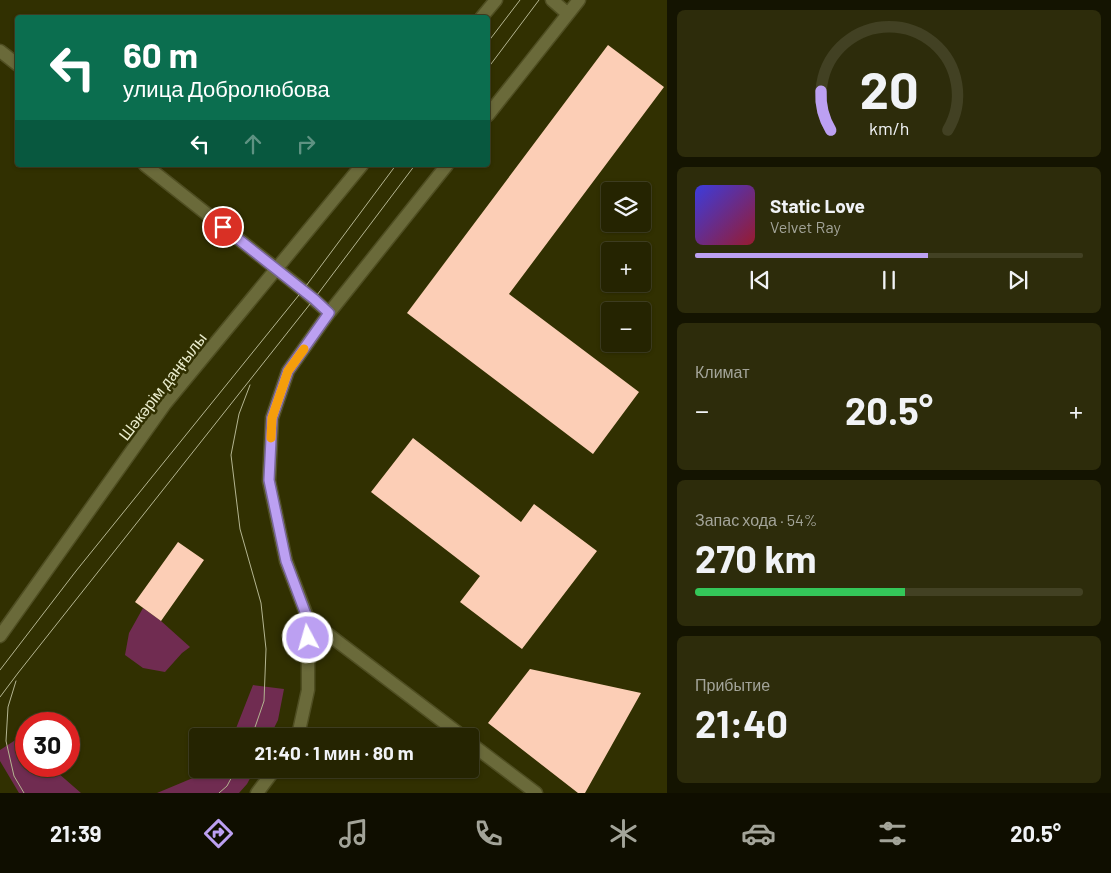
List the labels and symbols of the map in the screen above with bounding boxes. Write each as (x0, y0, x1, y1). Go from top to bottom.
pin (202, 206, 244, 248)
street label: Шәкәрім даңғылы (114, 328, 210, 444)
position arrow (281, 611, 333, 663)
speed limit sign: 30 (15, 712, 80, 777)

